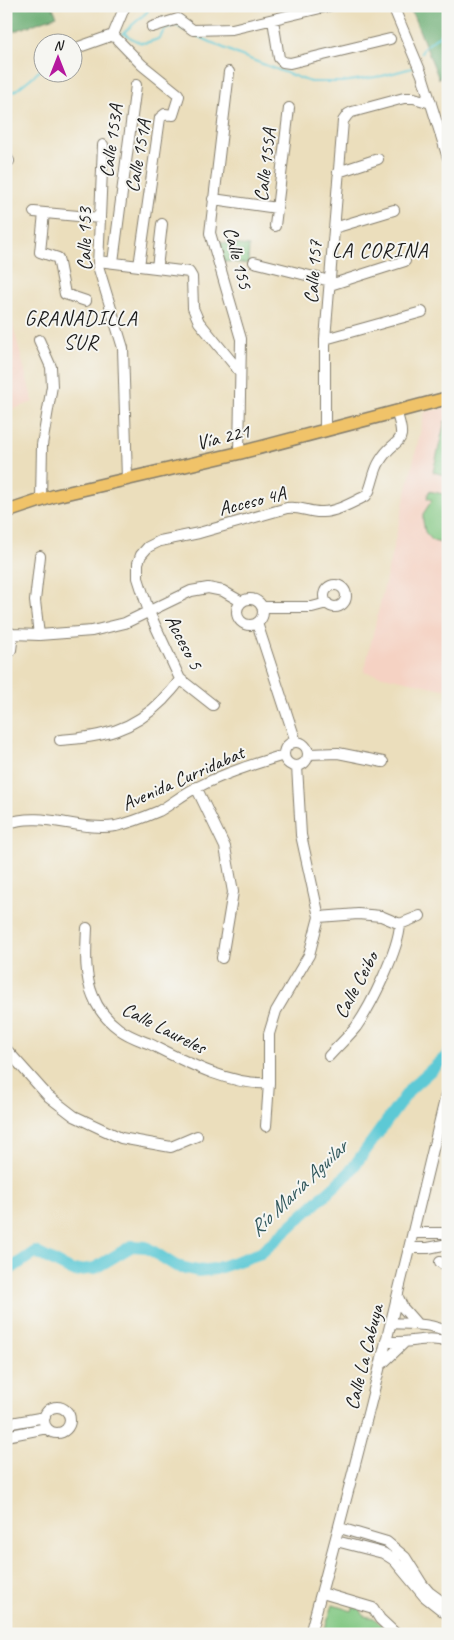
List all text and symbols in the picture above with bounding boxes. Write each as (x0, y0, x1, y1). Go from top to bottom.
north arrow (32, 32, 82, 82)
text: N (54, 37, 65, 54)
street label: Calle 153A (94, 102, 129, 179)
street label: Calle 151A (119, 117, 157, 194)
street label: Calle 155A (248, 126, 282, 203)
street label: Calle 153 (72, 205, 97, 271)
street label: Calle 155 (218, 224, 259, 293)
district label: LA CORINA (332, 237, 429, 263)
street label: Calle 157 (298, 239, 328, 304)
district label: GRANADILLA SUR (24, 305, 138, 355)
street label: Vía 221 (194, 418, 253, 456)
street label: Acceso 4A (216, 480, 289, 521)
street label: Acceso 5 (160, 610, 209, 675)
street label: Avenida Curridabat (118, 739, 250, 816)
street label: Calle Ceibo (328, 946, 385, 1023)
street label: Calle Laureles (118, 996, 212, 1061)
water label: Río María Aguilar (243, 1132, 355, 1241)
street label: Calle La Cabuya (339, 1300, 390, 1412)

